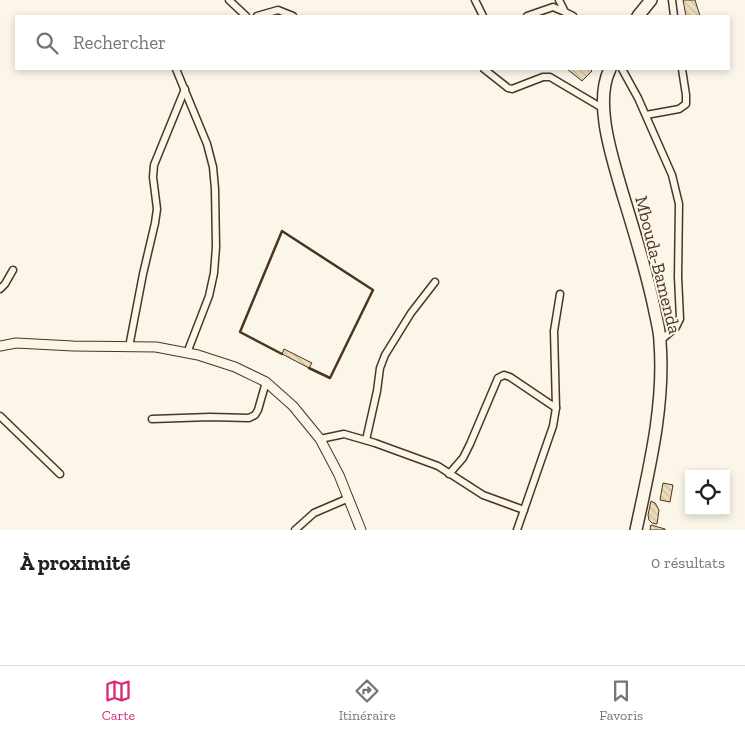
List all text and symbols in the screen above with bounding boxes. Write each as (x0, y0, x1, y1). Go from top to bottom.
search box (15, 15, 730, 70)
icon: search (33, 29, 61, 57)
text: Rechercher (73, 31, 166, 54)
street label: Mbouda-Bamenda (630, 194, 686, 337)
map controls (685, 470, 730, 515)
button: locate (685, 470, 730, 515)
text: À proximité (20, 550, 130, 575)
text: 0 résultats (651, 553, 725, 572)
tab: Carte (102, 677, 135, 724)
tab: Itinéraire (339, 677, 396, 724)
tab: Favoris (599, 677, 643, 724)

